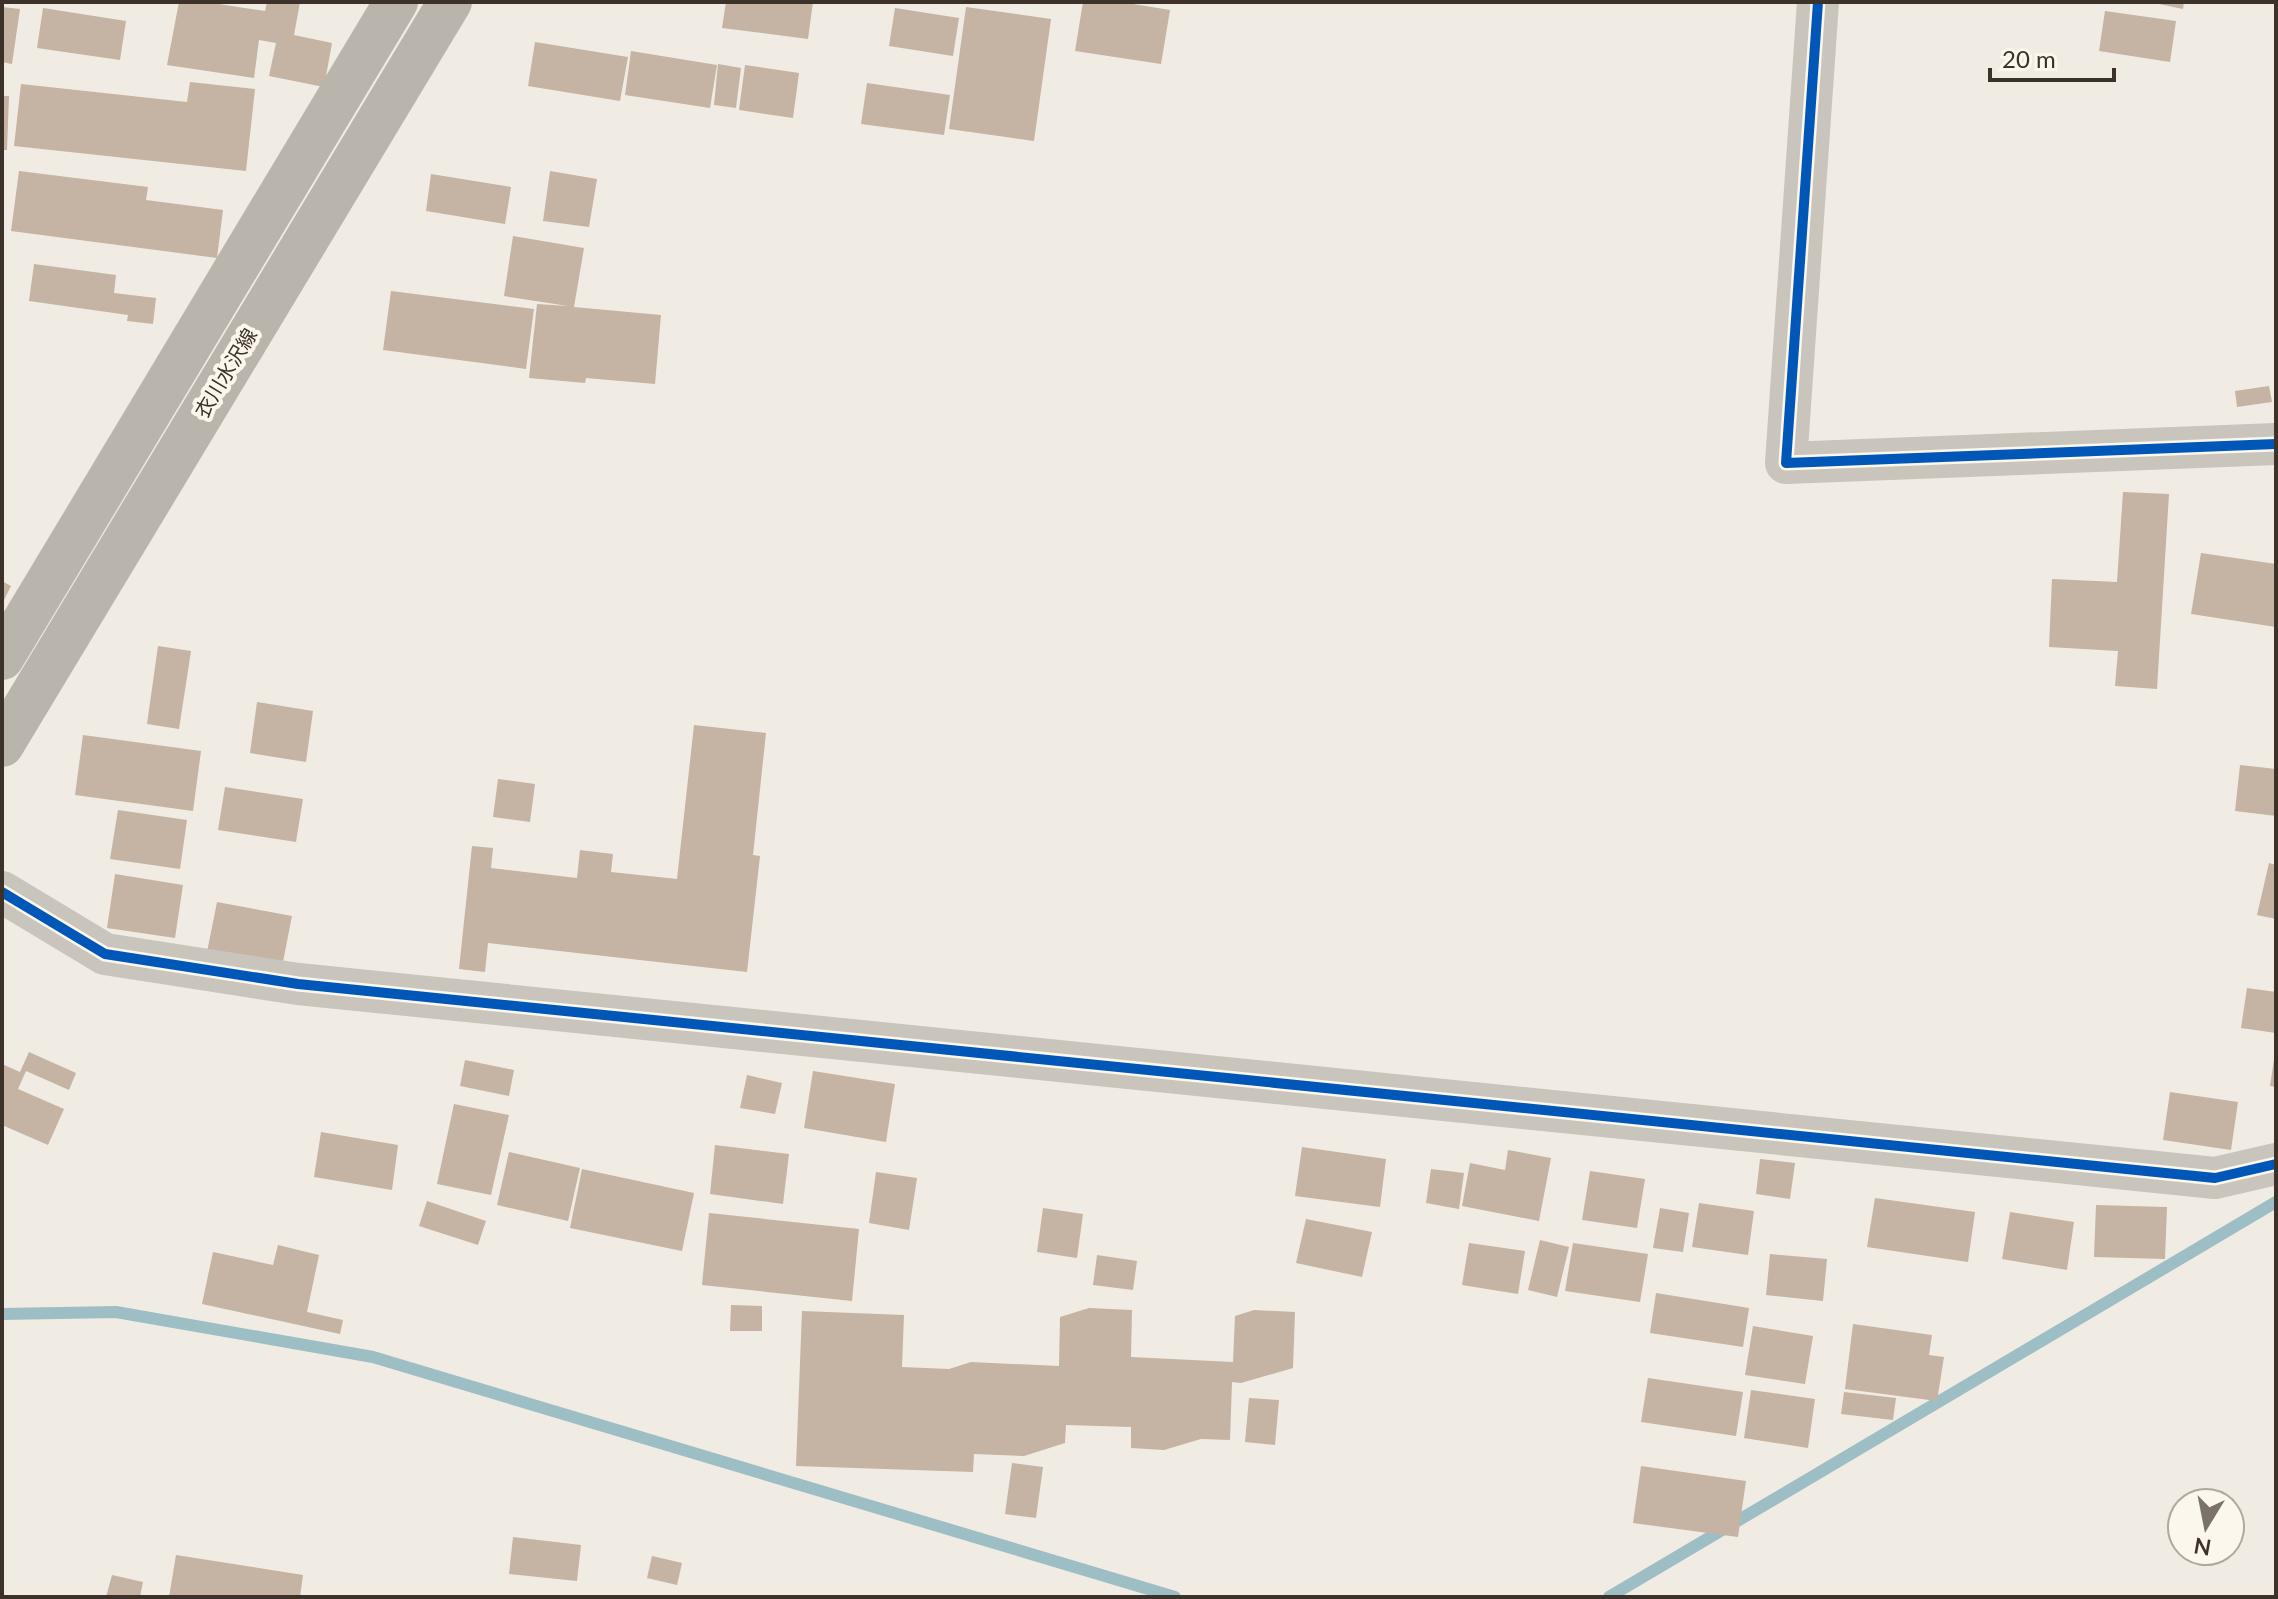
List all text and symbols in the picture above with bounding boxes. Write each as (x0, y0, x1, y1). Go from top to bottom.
scale bar (1990, 32, 2114, 82)
text: 20 m (2002, 44, 2056, 73)
street label: 衣川水沢線 (189, 323, 261, 422)
north arrow (2166, 1487, 2246, 1567)
text: N (2192, 1532, 2213, 1562)

